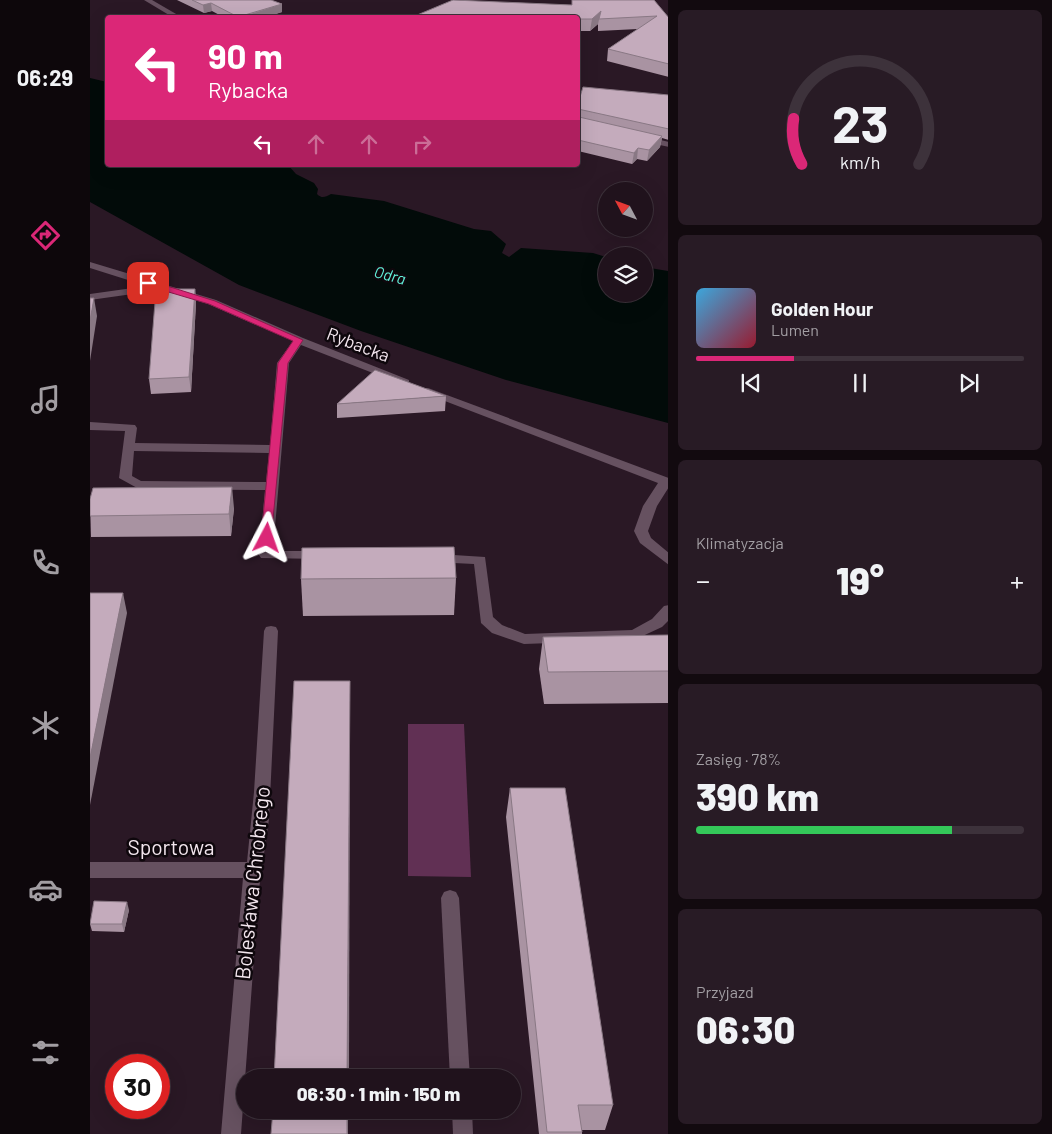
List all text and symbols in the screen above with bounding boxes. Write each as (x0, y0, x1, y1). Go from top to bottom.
text: 90 m (208, 34, 283, 76)
icon: left (125, 35, 190, 100)
text: 06:29 (17, 64, 73, 90)
text: Rybacka (208, 76, 288, 102)
text: 23 (832, 91, 888, 153)
icon: left (249, 130, 277, 158)
icon: ahead (302, 130, 330, 158)
icon: ahead (355, 130, 383, 158)
icon: right (408, 130, 436, 158)
text: km/h (840, 151, 880, 173)
north arrow (598, 182, 652, 238)
map controls (598, 182, 653, 302)
icon: directions (28, 218, 63, 253)
button: layers (598, 247, 653, 302)
water label: Odra (372, 261, 408, 288)
pin (127, 262, 169, 304)
icon: arrive (134, 269, 162, 297)
text: Golden Hour (771, 297, 873, 320)
text: Lumen (771, 320, 819, 339)
street label: Rybacka (324, 322, 393, 366)
icon: previous (737, 369, 765, 397)
icon: pause (846, 369, 874, 397)
icon: next (955, 369, 983, 397)
icon: music (28, 382, 63, 417)
position arrow (240, 511, 292, 563)
text: Klimatyzacja (696, 533, 784, 552)
icon: phone (28, 545, 63, 580)
text: 19° (836, 557, 884, 603)
text: − (696, 563, 710, 597)
text: + (1010, 563, 1024, 597)
icon: climate (28, 708, 63, 743)
text: Zasięg · 78% (696, 749, 781, 768)
text: 390 km (696, 773, 819, 819)
street label: Bolesława Chrobrego (229, 785, 274, 981)
street label: Sportowa (127, 834, 215, 859)
icon: car (28, 872, 63, 907)
text: Przyjazd (696, 982, 754, 1001)
text: 06:30 (696, 1006, 795, 1052)
icon: filters (28, 1035, 63, 1070)
speed limit sign: 30 (105, 1054, 170, 1119)
text: 06:30 · 1 min · 150 m (297, 1082, 460, 1105)

